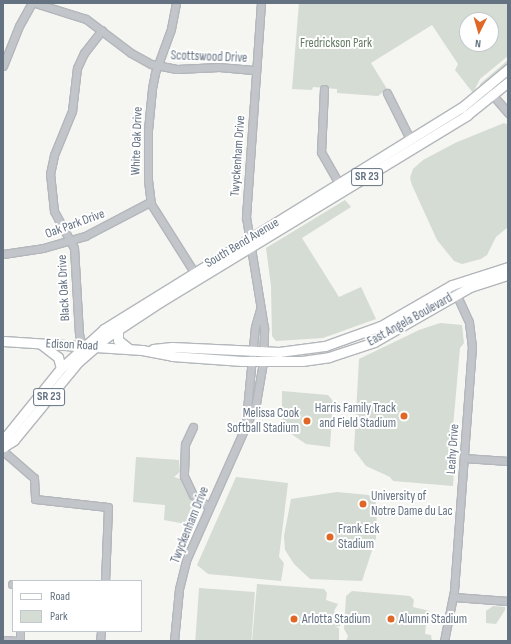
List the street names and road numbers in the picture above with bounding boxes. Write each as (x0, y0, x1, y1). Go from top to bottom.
street label: Scottswood Drive (170, 48, 248, 66)
street label: White Oak Drive (128, 106, 146, 176)
street label: Twyckenham Drive (227, 115, 249, 197)
road number: SR 23 (351, 167, 383, 187)
street label: Oak Park Drive (43, 206, 107, 242)
street label: South Bend Avenue (202, 215, 282, 271)
street label: Black Oak Drive (54, 254, 74, 322)
street label: East Angela Boulevard (365, 290, 455, 350)
street label: Edison Road (45, 336, 99, 354)
road number: SR 23 (33, 387, 65, 407)
street label: Leahy Drive (443, 423, 463, 475)
street label: Twyckenham Drive (168, 484, 212, 566)

